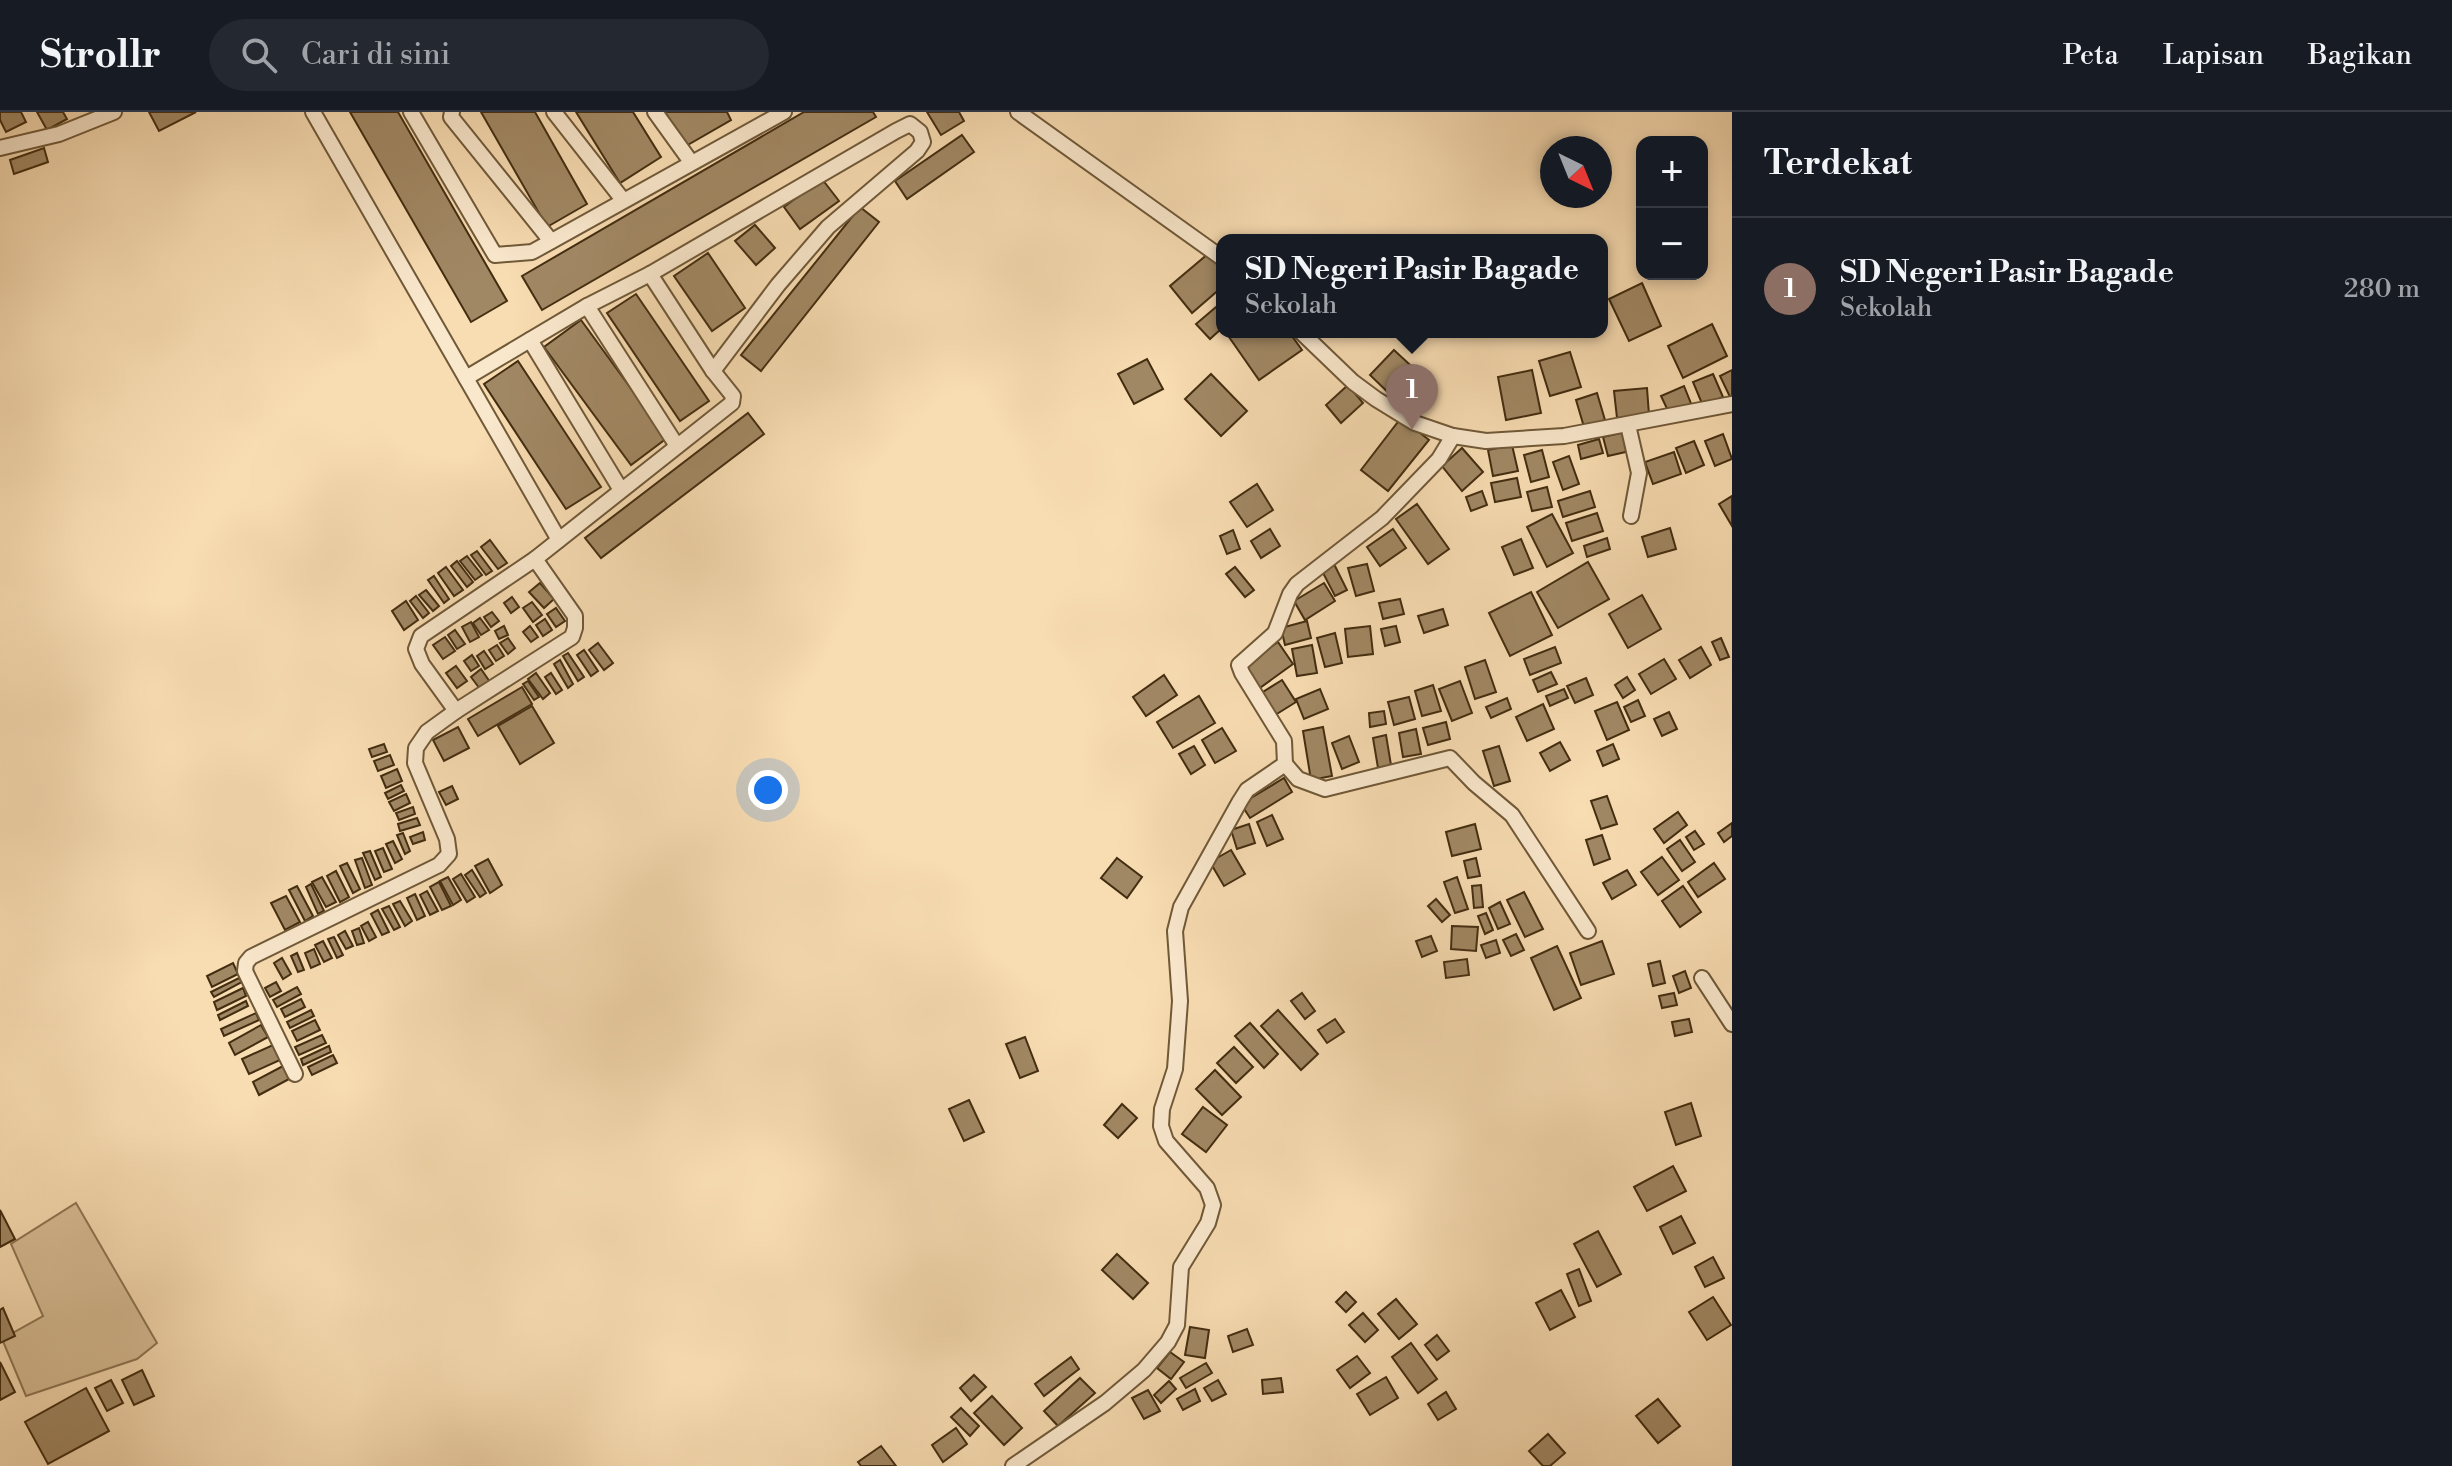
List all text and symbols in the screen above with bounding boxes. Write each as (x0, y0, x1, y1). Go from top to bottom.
search box (209, 19, 769, 91)
text: Strollr (40, 32, 161, 79)
icon: search (237, 33, 281, 77)
text: Cari di sini (301, 36, 450, 74)
text: Peta (2063, 38, 2119, 73)
text: Lapisan (2163, 38, 2264, 73)
text: Bagikan (2308, 38, 2412, 73)
north arrow (1540, 136, 1612, 208)
map controls (1636, 136, 1708, 280)
button: + (1636, 136, 1708, 208)
text: Terdekat (1764, 143, 1912, 185)
button: − (1636, 208, 1708, 280)
popup (1216, 234, 1608, 338)
text: SD Negeri Pasir Bagade (1245, 251, 1579, 289)
text: SD Negeri Pasir Bagade (1840, 254, 2174, 292)
text: 1 (1784, 273, 1796, 305)
text: 280 m (2344, 273, 2420, 305)
text: Sekolah (1245, 289, 1337, 321)
text: Sekolah (1840, 292, 1932, 324)
pin: 1 (1386, 364, 1438, 430)
your location (748, 770, 788, 810)

